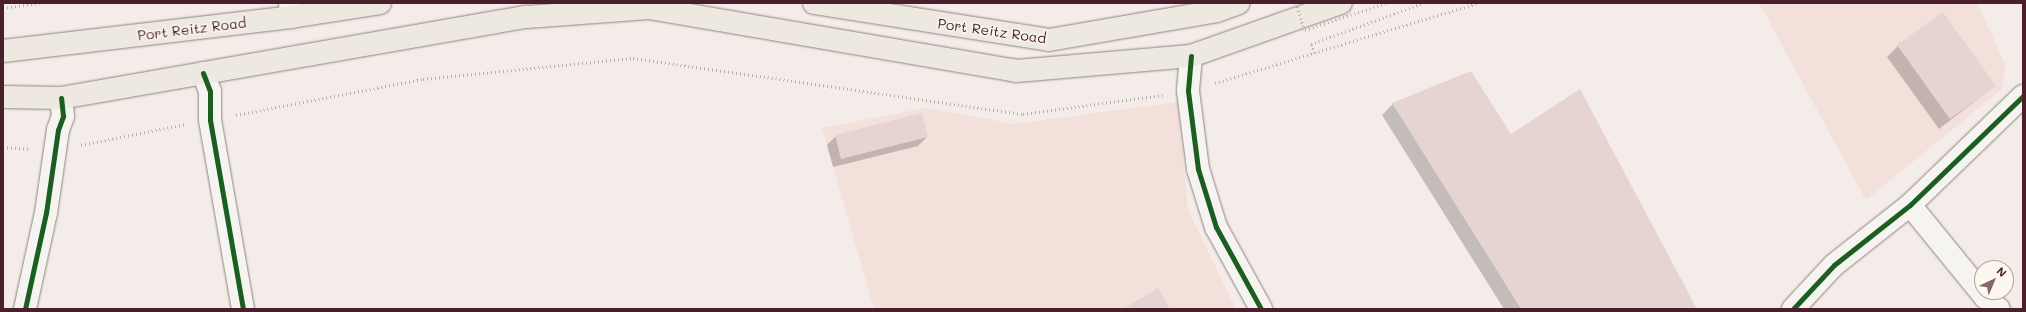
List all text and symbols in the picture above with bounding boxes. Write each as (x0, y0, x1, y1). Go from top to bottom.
street label: Port Reitz Road (137, 14, 247, 44)
street label: Port Reitz Road (936, 15, 1048, 47)
north arrow (1974, 260, 2014, 300)
text: N (1994, 263, 2010, 280)

